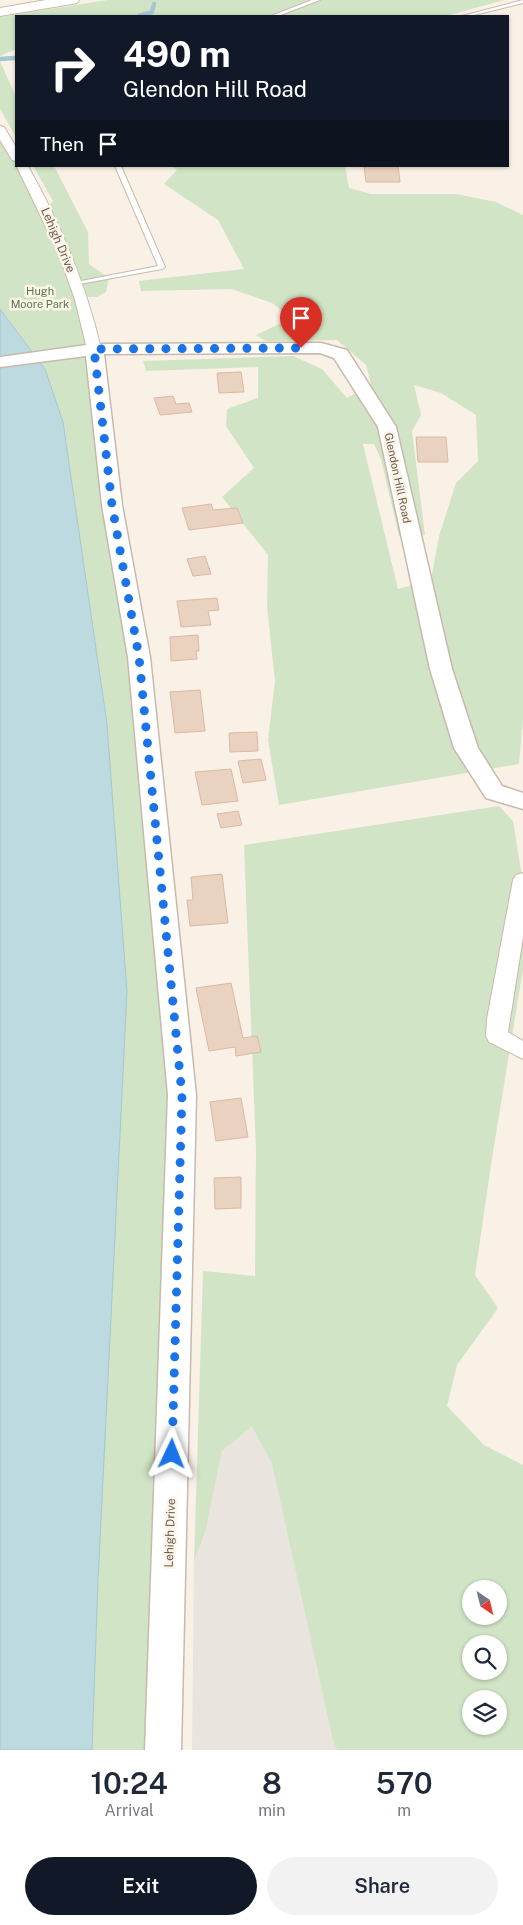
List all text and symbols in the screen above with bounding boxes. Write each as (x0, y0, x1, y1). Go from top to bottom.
text: 490 m (123, 34, 231, 75)
icon: right (40, 35, 105, 100)
text: Glendon Hill Road (123, 76, 307, 102)
icon: arrive (94, 130, 122, 158)
text: Then (40, 133, 84, 155)
street label: Lehigh Drive (38, 205, 78, 275)
park label: Hugh Moore Park (11, 285, 69, 310)
pin (280, 297, 322, 348)
icon: arrive (287, 304, 315, 332)
street label: Glendon Hill Road (383, 432, 413, 524)
position arrow (145, 1427, 197, 1479)
street label: Lehigh Drive (162, 1498, 178, 1568)
north arrow (462, 1580, 508, 1625)
map controls (462, 1580, 507, 1735)
button: search (462, 1635, 507, 1680)
button: layers (462, 1690, 507, 1735)
text: 10:24 (90, 1765, 168, 1801)
text: 8 (262, 1765, 282, 1801)
text: 570 (376, 1765, 433, 1801)
text: Arrival (104, 1801, 154, 1820)
text: min (258, 1801, 285, 1820)
text: m (397, 1801, 411, 1820)
button: Exit (25, 1857, 257, 1915)
button: Share (267, 1857, 498, 1915)

